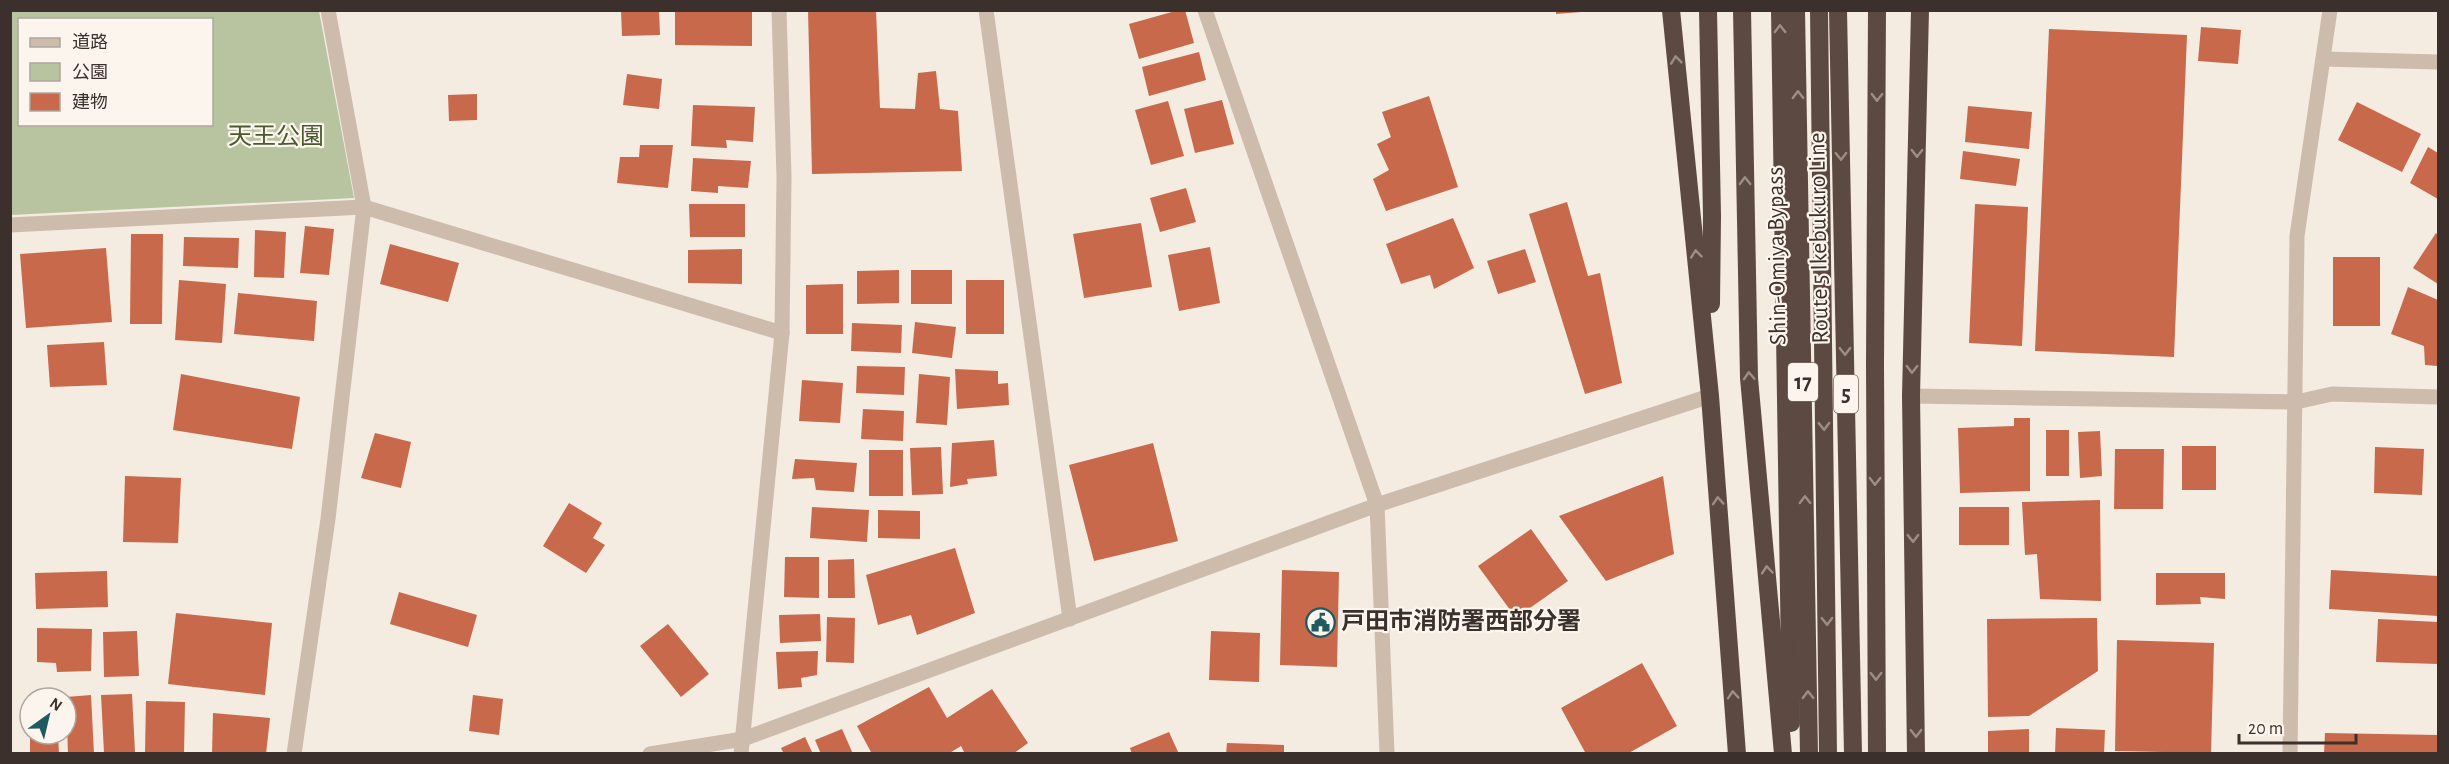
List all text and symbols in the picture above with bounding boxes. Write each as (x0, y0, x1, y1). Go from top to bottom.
legend (18, 18, 213, 126)
one-way arrow (1774, 25, 1787, 34)
text: 道路 (72, 32, 108, 52)
one-way arrow (1670, 56, 1683, 65)
text: 公園 (72, 63, 108, 82)
one-way arrow (1792, 91, 1804, 100)
text: 建物 (72, 92, 108, 112)
one-way arrow (1871, 92, 1883, 101)
park label: 天王公園 (228, 124, 324, 149)
street label: Route 5 Ikebukuro Line (1805, 132, 1833, 344)
one-way arrow (1910, 148, 1923, 157)
one-way arrow (1835, 152, 1847, 161)
street label: Shin-Omiya Bypass (1763, 167, 1791, 345)
one-way arrow (1739, 176, 1751, 185)
one-way arrow (1690, 250, 1703, 259)
one-way arrow (1839, 347, 1851, 356)
road number: 17 (1788, 363, 1818, 401)
one-way arrow (1905, 364, 1918, 373)
one-way arrow (1743, 371, 1756, 380)
road number: 5 (1834, 375, 1858, 413)
one-way arrow (1818, 421, 1830, 430)
one-way arrow (1869, 476, 1881, 485)
one-way arrow (1712, 496, 1725, 505)
one-way arrow (1799, 496, 1811, 505)
one-way arrow (1907, 534, 1919, 543)
one-way arrow (1761, 565, 1774, 574)
public building icon: 戸田市消防署西部分署 (1304, 606, 1336, 638)
place label: 戸田市消防署西部分署 (1341, 608, 1581, 634)
one-way arrow (1820, 616, 1833, 625)
one-way arrow (1870, 671, 1882, 680)
north arrow (18, 686, 78, 746)
one-way arrow (1727, 691, 1740, 700)
one-way arrow (1802, 691, 1815, 700)
text: N (47, 695, 65, 714)
scale bar (2239, 707, 2356, 745)
text: 20 m (2248, 720, 2283, 738)
one-way arrow (1910, 729, 1922, 738)

